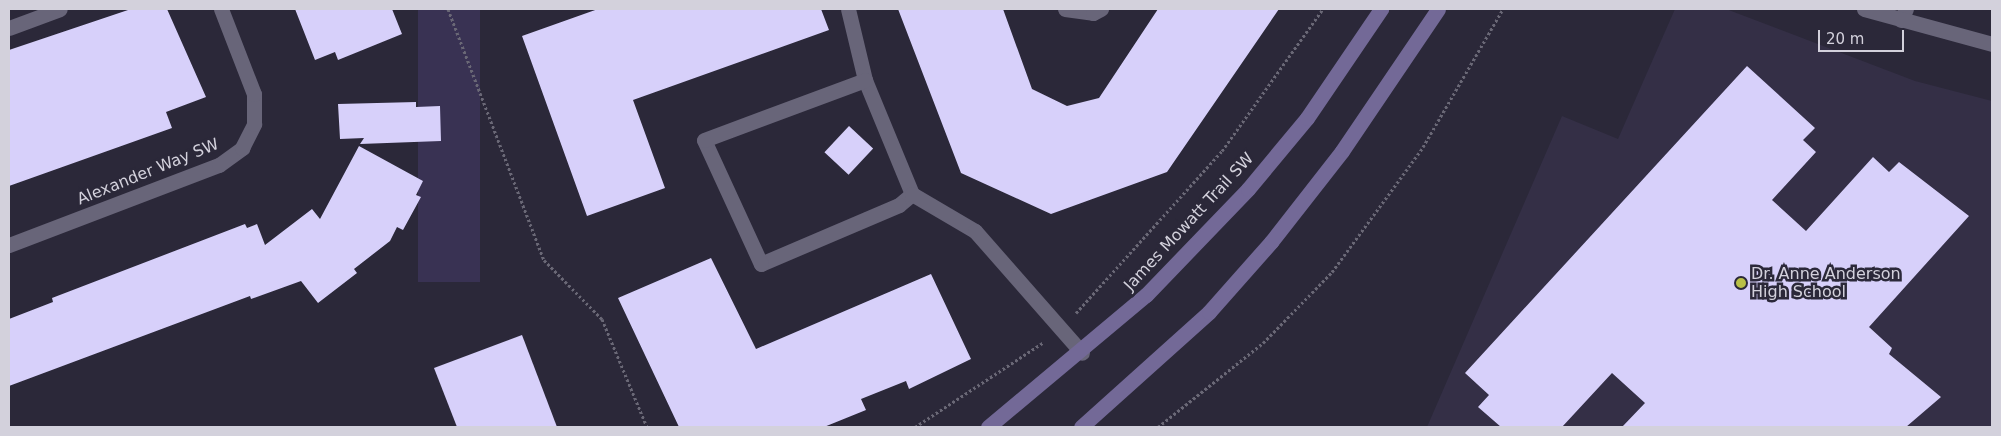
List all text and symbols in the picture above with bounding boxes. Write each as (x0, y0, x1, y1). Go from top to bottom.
scale bar (1821, 20, 1907, 52)
text: 20 m (1826, 30, 1864, 48)
street label: Alexander Way SW (74, 135, 222, 209)
street label: James Mowatt Trail SW (1120, 149, 1258, 295)
place label: Dr. Anne Anderson High School (1751, 264, 1901, 302)
marker: Dr. Anne Anderson High School (1735, 277, 1747, 289)

